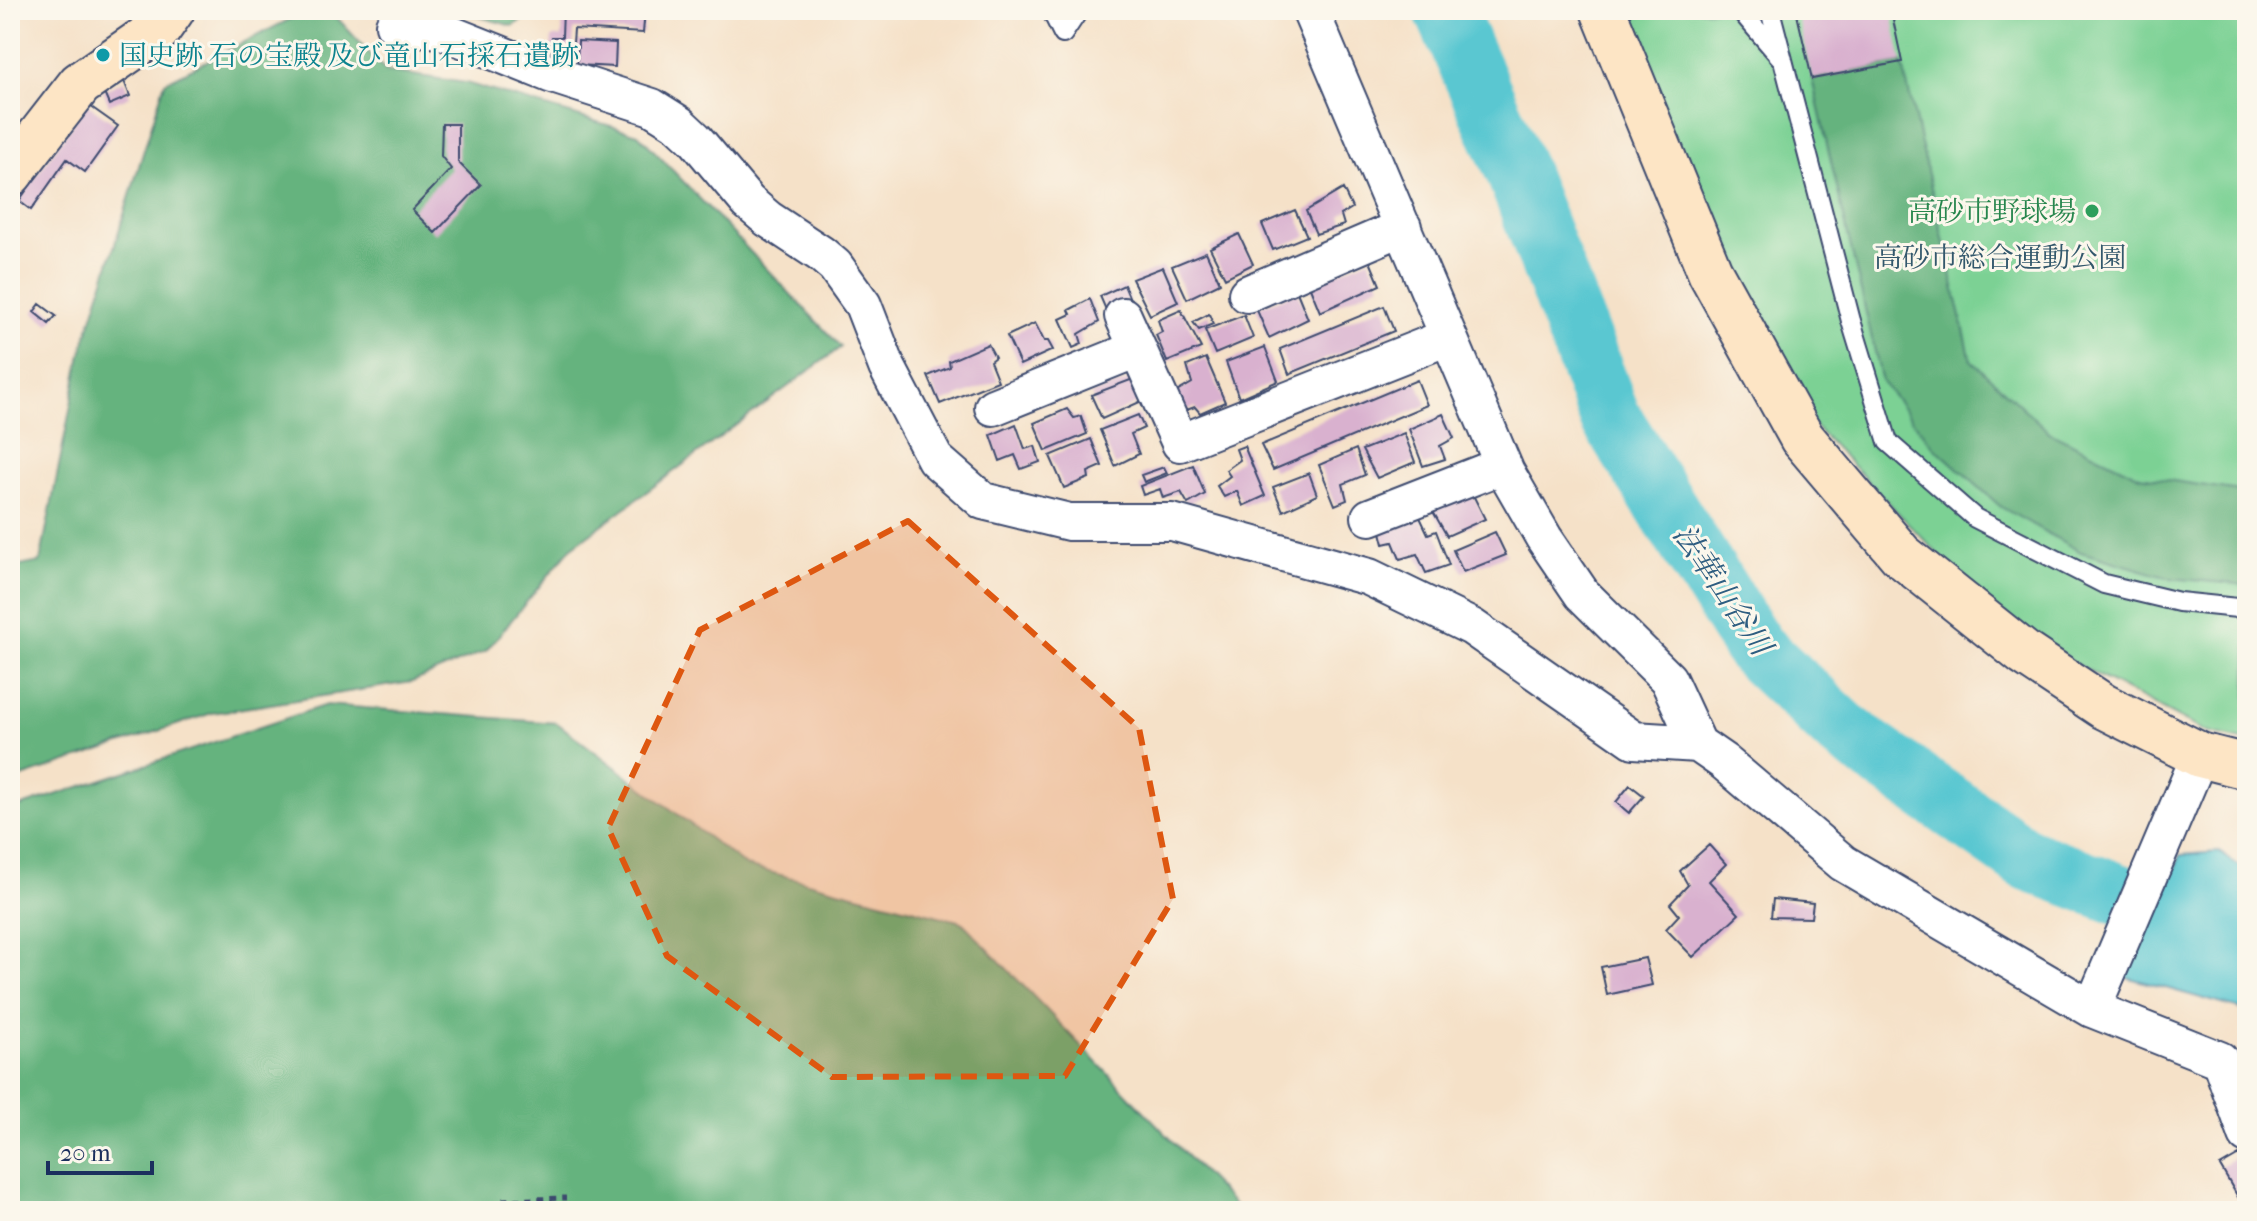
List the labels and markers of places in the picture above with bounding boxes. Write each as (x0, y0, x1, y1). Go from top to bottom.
place label: 国史跡 石の宝殿 及び竜山石採石遺跡 (119, 39, 579, 72)
marker: 国史跡 石の宝殿 及び竜山石採石遺跡 (94, 46, 112, 64)
place label: 高砂市野球場 (1908, 195, 2076, 228)
marker: 高砂市野球場 (2083, 202, 2101, 220)

